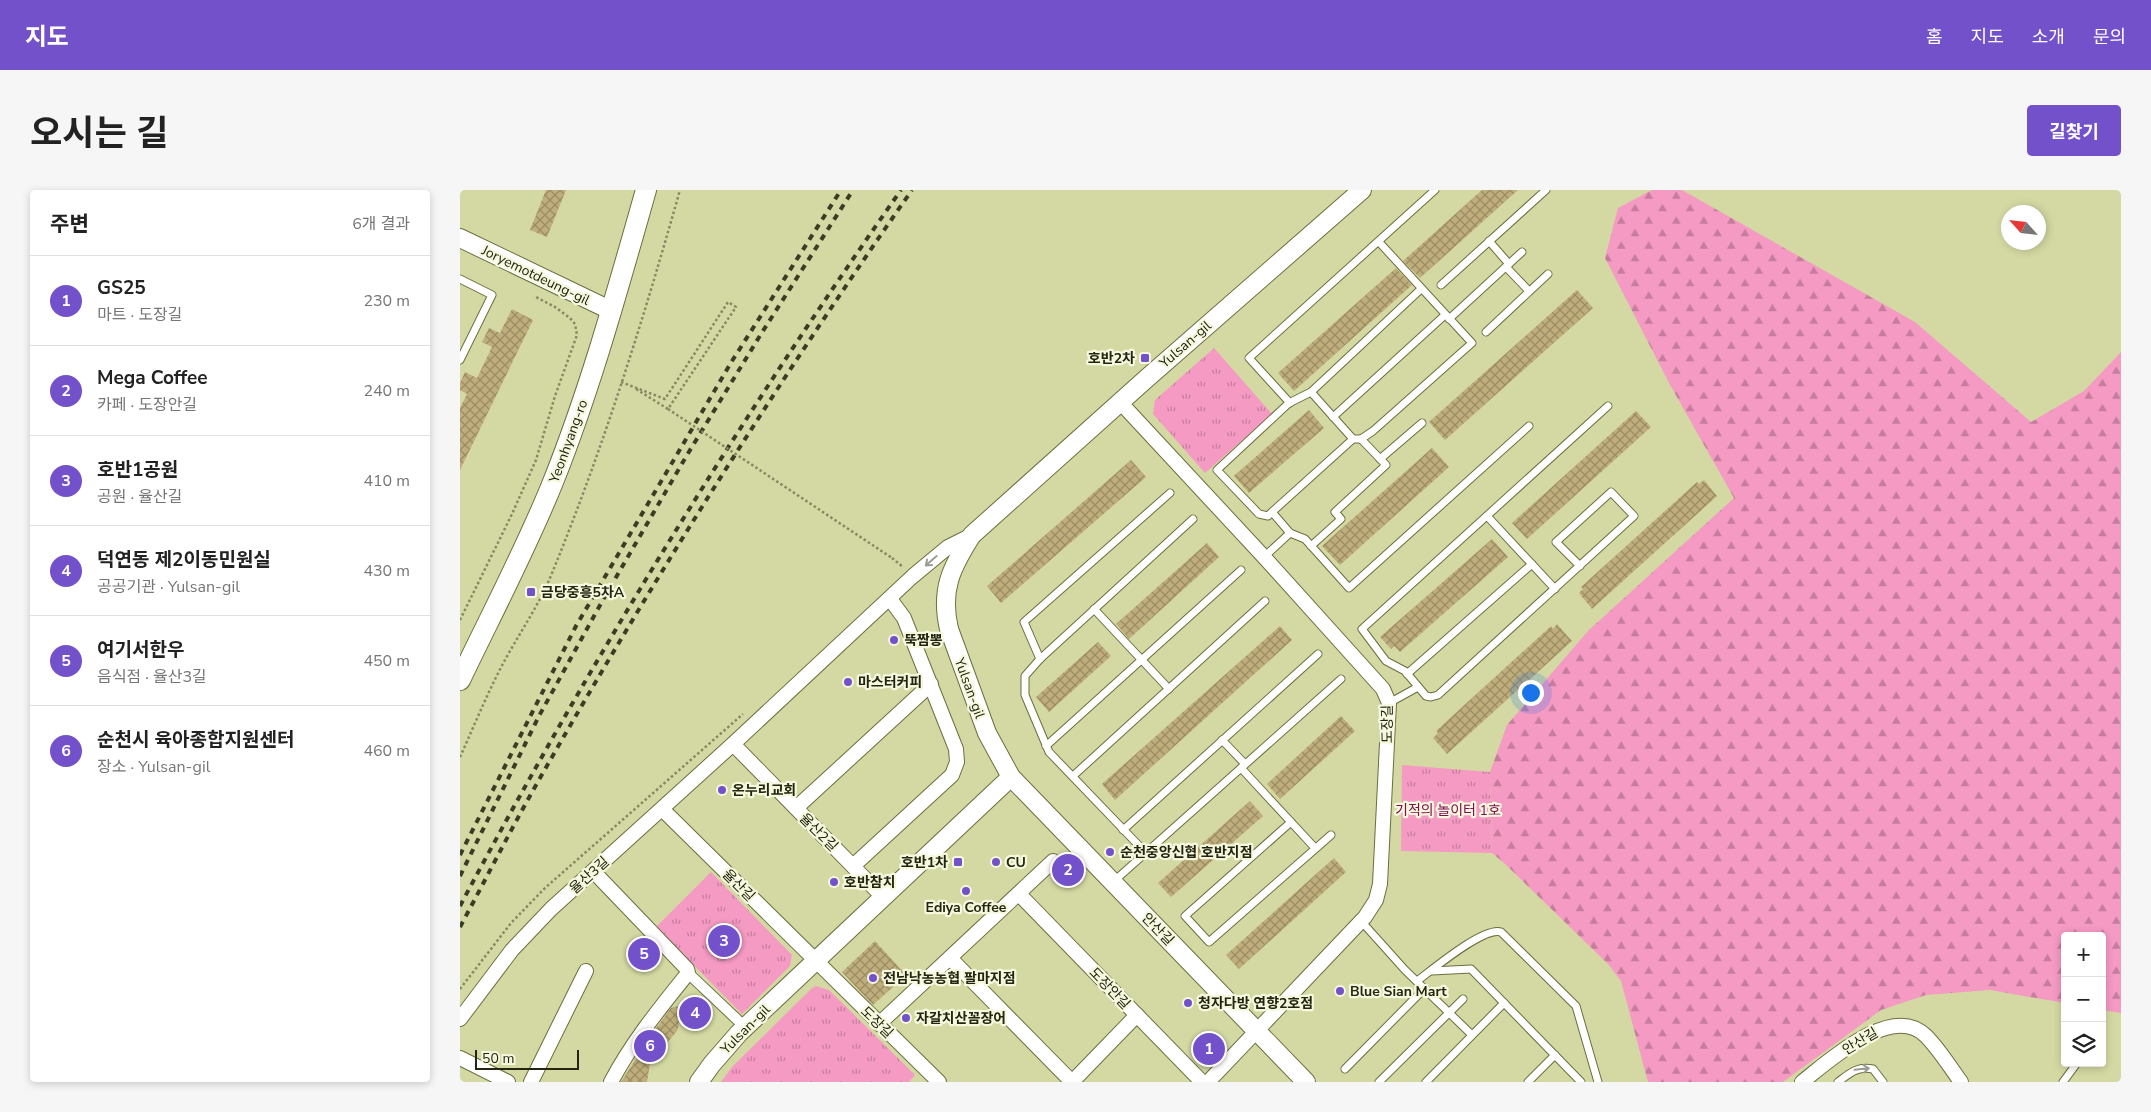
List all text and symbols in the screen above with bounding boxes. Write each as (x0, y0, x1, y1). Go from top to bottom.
text: 지도 (25, 21, 69, 53)
text: 홈 (1926, 25, 1943, 49)
text: 지도 (1971, 25, 2004, 49)
text: 소개 (2032, 25, 2065, 49)
text: 문의 (2093, 25, 2126, 49)
button: 길찾기 (2027, 105, 2121, 156)
text: 오시는 길 (30, 110, 168, 157)
north arrow (2001, 205, 2046, 250)
text: 주변 (50, 210, 89, 238)
text: 6개 결과 (352, 213, 410, 235)
street label: Joryemotdeung-gil (478, 241, 594, 310)
text: GS25 (97, 275, 146, 301)
text: 1 (61, 290, 71, 312)
text: 230 m (363, 290, 410, 312)
text: 마트 · 도장길 (97, 304, 182, 326)
street label: Yulsan-gil (1155, 316, 1216, 373)
place label: 호반2차 (1088, 349, 1135, 368)
marker: 호반2차 (1139, 352, 1151, 364)
text: Mega Coffee (97, 365, 208, 391)
text: 2 (61, 380, 71, 402)
text: 240 m (363, 380, 410, 402)
text: 카페 · 도장안길 (97, 394, 197, 416)
street label: Yeonhyang-ro (544, 397, 592, 487)
text: 호반1공원 (97, 457, 178, 483)
text: 3 (61, 470, 71, 492)
text: 410 m (363, 470, 410, 492)
text: 공원 · 율산길 (97, 486, 182, 508)
text: 덕연동 제2이동민원실 (97, 547, 271, 573)
one-way arrow (924, 555, 937, 567)
text: 4 (61, 560, 71, 582)
text: 430 m (363, 560, 410, 582)
text: 공공기관 · Yulsan-gil (97, 576, 240, 598)
place label: 금당중흥5차A (541, 583, 625, 602)
marker: 금당중흥5차A (525, 586, 537, 598)
place label: 뚝짬뽕 (904, 631, 943, 650)
marker: 뚝짬뽕 (888, 634, 900, 646)
text: 여기서한우 (97, 637, 184, 663)
text: 5 (61, 650, 71, 672)
text: 450 m (363, 650, 410, 672)
street label: Yulsan-gil (949, 654, 990, 722)
text: 음식점 · 율산3길 (97, 666, 207, 688)
place label: 마스터커피 (858, 673, 922, 692)
marker: 마스터커피 (842, 676, 854, 688)
your location (1518, 680, 1544, 706)
street label: 도장길 (1378, 705, 1397, 743)
text: 순천시 육아종합지원센터 (97, 727, 294, 753)
text: 6 (61, 740, 71, 762)
text: 460 m (363, 740, 410, 762)
text: 장소 · Yulsan-gil (97, 756, 210, 778)
place label: 온누리교회 (732, 781, 796, 800)
marker: 온누리교회 (716, 784, 728, 796)
park label: 기적의 놀이터 1호 (1395, 801, 1501, 820)
street label: 율산2길 (795, 809, 842, 856)
place label: 순천중앙신협 호반지점 (1120, 843, 1253, 862)
marker: 순천중앙신협 호반지점 (1104, 846, 1116, 858)
pin: 2 (1052, 851, 1084, 889)
street label: 율산3길 (565, 853, 613, 898)
place label: 호반1차 (901, 853, 948, 872)
place label: CU (1006, 853, 1026, 872)
marker: 호반1차 (952, 856, 964, 868)
marker: CU (990, 856, 1002, 868)
street label: 율산길 (718, 865, 759, 906)
place label: 호반참치 (844, 873, 896, 892)
marker: 호반참치 (828, 876, 840, 888)
marker: Ediya Coffee (960, 885, 972, 897)
place label: Ediya Coffee (926, 898, 1007, 917)
street label: 안산길 (1137, 909, 1178, 950)
pin: 3 (708, 922, 740, 960)
map controls (2061, 932, 2106, 1067)
button: + (2061, 932, 2106, 977)
pin: 5 (628, 935, 660, 973)
street label: 도장안길 (1085, 963, 1134, 1013)
place label: 전남낙농농협 팔마지점 (883, 969, 1016, 988)
marker: 전남낙농농협 팔마지점 (867, 972, 879, 984)
button: − (2061, 977, 2106, 1022)
place label: Blue Sian Mart (1350, 982, 1447, 1001)
marker: Blue Sian Mart (1334, 985, 1346, 997)
pin: 4 (679, 994, 711, 1032)
place label: 청자다방 연향2호점 (1198, 994, 1313, 1013)
marker: 청자다방 연향2호점 (1182, 997, 1194, 1009)
street label: Yulsan-gil (716, 1000, 775, 1059)
street label: 도장길 (856, 1002, 897, 1043)
place label: 자갈치산꼼장어 (916, 1009, 1006, 1028)
marker: 자갈치산꼼장어 (900, 1012, 912, 1024)
button: layers (2061, 1022, 2106, 1067)
street label: 안산길 (1839, 1023, 1882, 1060)
pin: 6 (634, 1027, 666, 1065)
pin: 1 (1193, 1030, 1225, 1068)
scale bar (475, 1047, 579, 1070)
text: 50 m (482, 1049, 514, 1068)
one-way arrow (1853, 1064, 1869, 1074)

